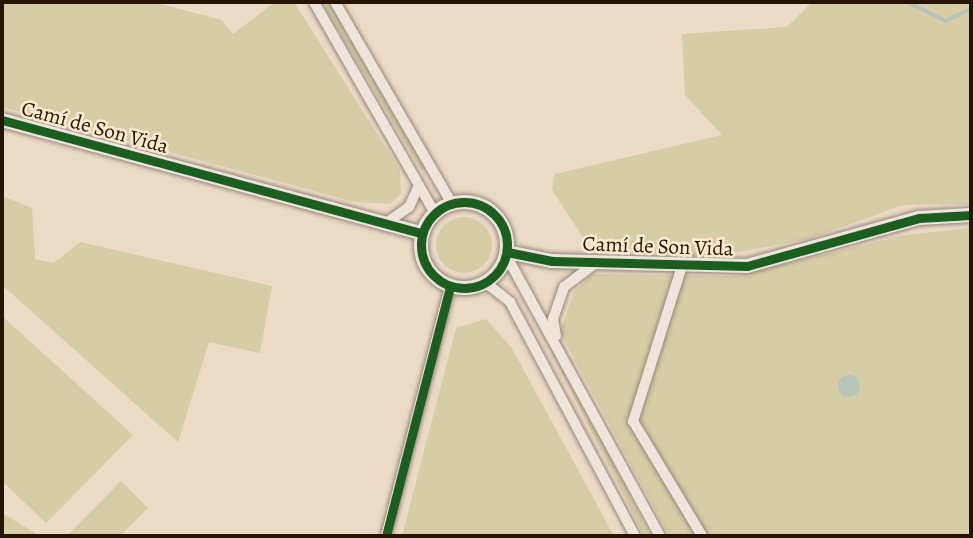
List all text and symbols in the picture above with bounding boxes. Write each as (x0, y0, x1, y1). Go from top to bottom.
street label: Camí de Son Vida (19, 95, 171, 159)
street label: Camí de Son Vida (582, 231, 734, 261)

